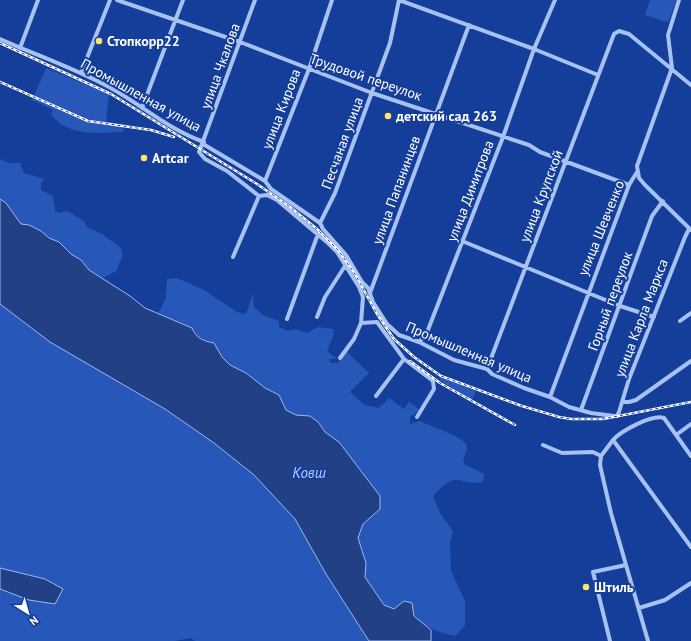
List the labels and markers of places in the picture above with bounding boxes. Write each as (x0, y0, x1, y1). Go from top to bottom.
place label: Стопкорр22 (107, 32, 180, 50)
marker: Стопкорр22 (94, 36, 104, 46)
place label: детский сад 263 (395, 107, 497, 125)
marker: детский сад 263 (383, 111, 393, 121)
place label: Artcar (152, 149, 189, 167)
marker: Artcar (139, 153, 149, 163)
place label: Штиль (594, 578, 634, 596)
marker: Штиль (581, 582, 591, 592)

